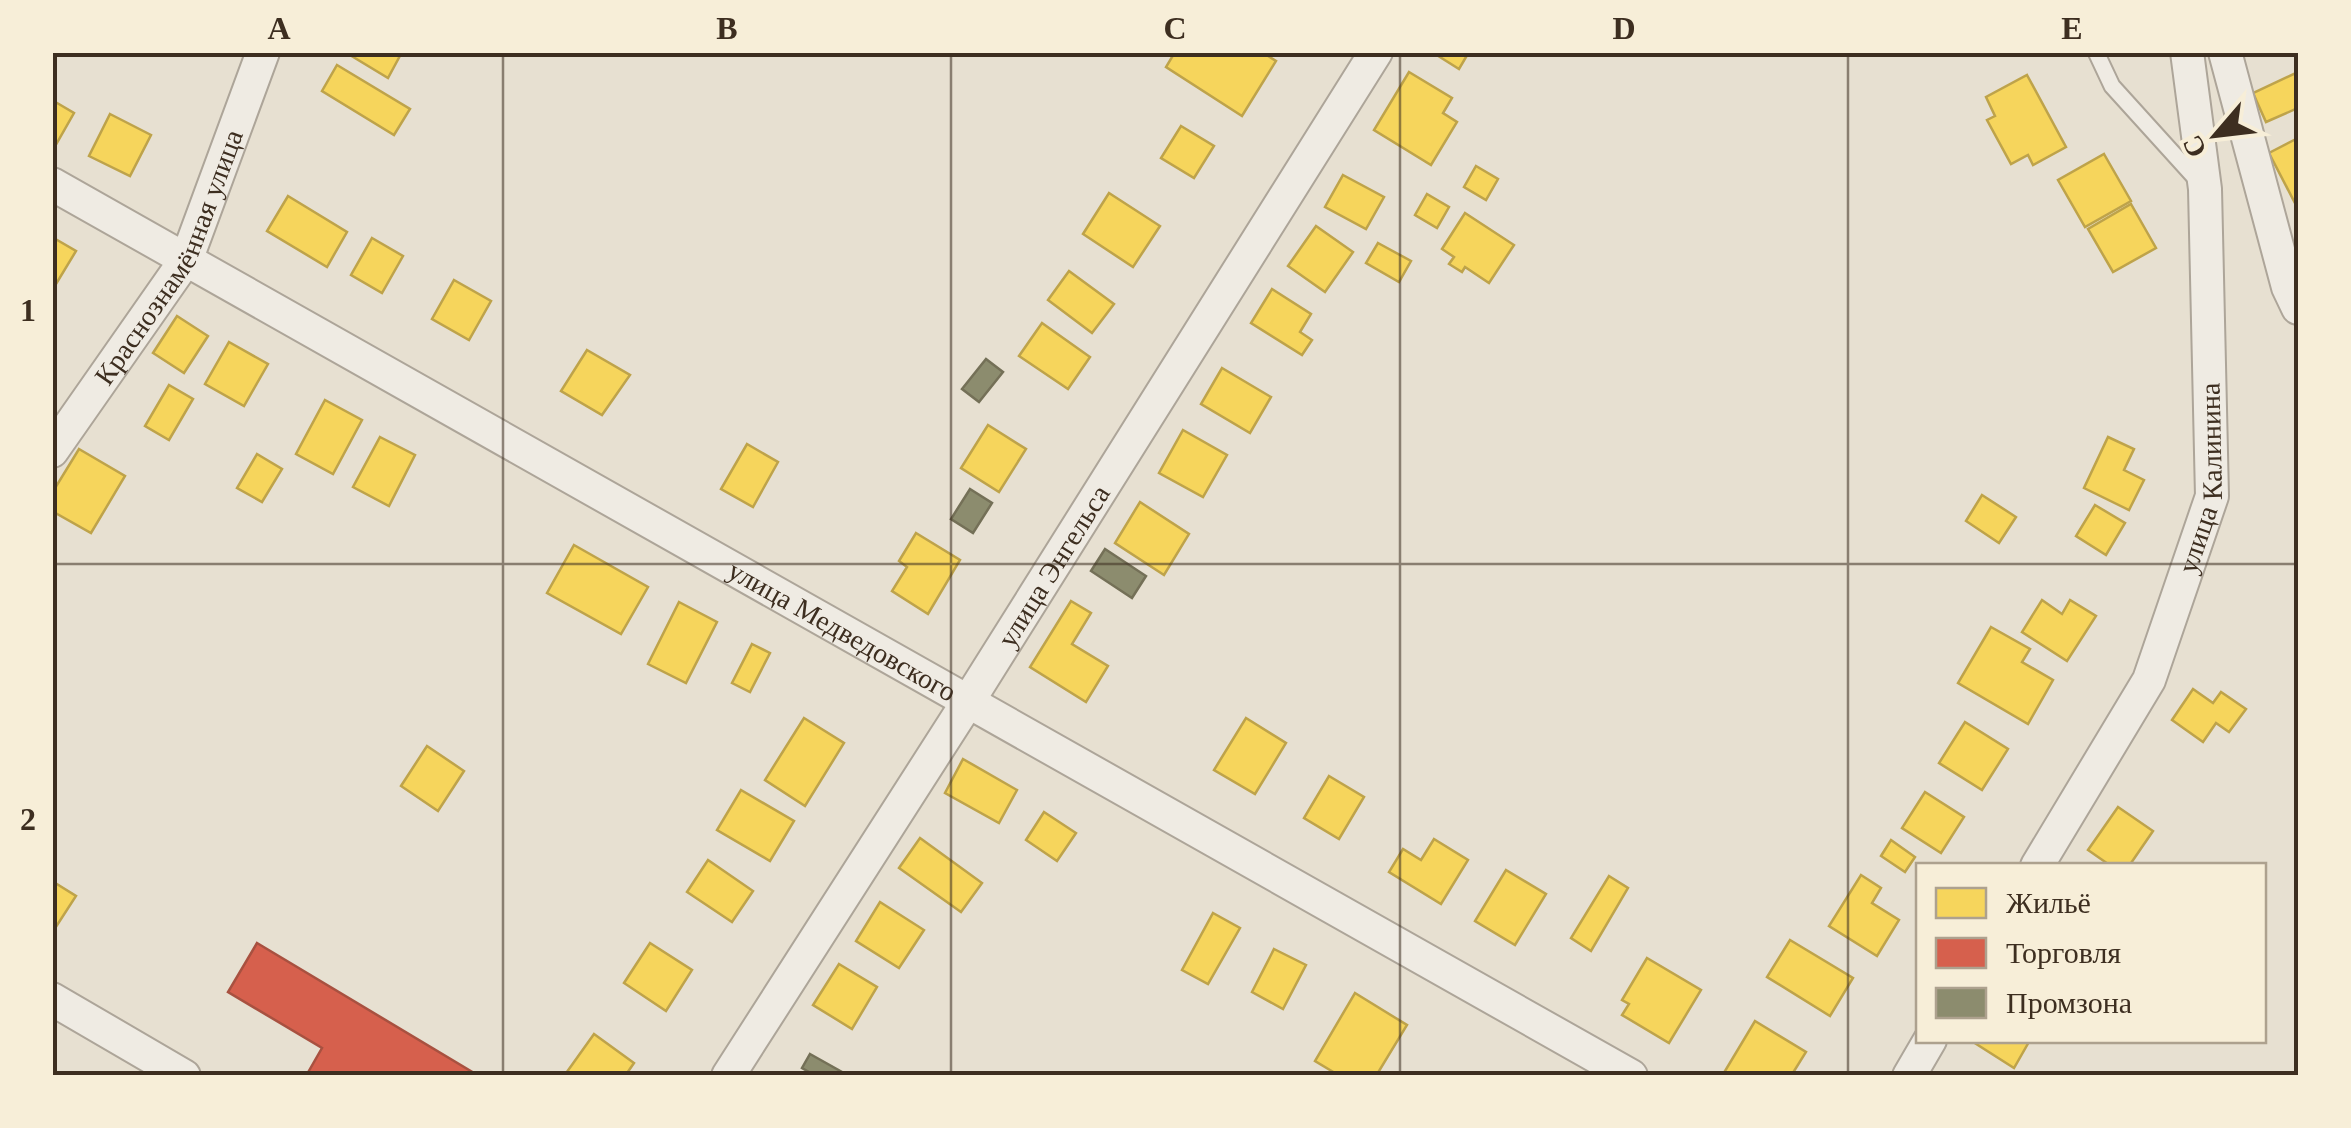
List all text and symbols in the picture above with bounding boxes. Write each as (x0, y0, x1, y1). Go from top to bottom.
text: A (267, 10, 291, 46)
text: B (716, 10, 738, 46)
text: C (1163, 10, 1187, 46)
text: D (1612, 10, 1636, 46)
text: E (2061, 10, 2083, 46)
north arrow (2166, 85, 2266, 185)
street label: Краснознамённая улица (88, 125, 249, 391)
text: С (2176, 130, 2213, 163)
text: 1 (20, 292, 36, 328)
street label: улица Калинина (2172, 382, 2228, 577)
street label: улица Энгельса (991, 479, 1116, 653)
street label: улица Медведовского (723, 554, 962, 708)
text: 2 (20, 801, 36, 837)
legend (1916, 863, 2266, 1043)
text: Жильё (2006, 886, 2091, 919)
text: Торговля (2006, 936, 2121, 969)
text: Промзона (2006, 986, 2132, 1019)

